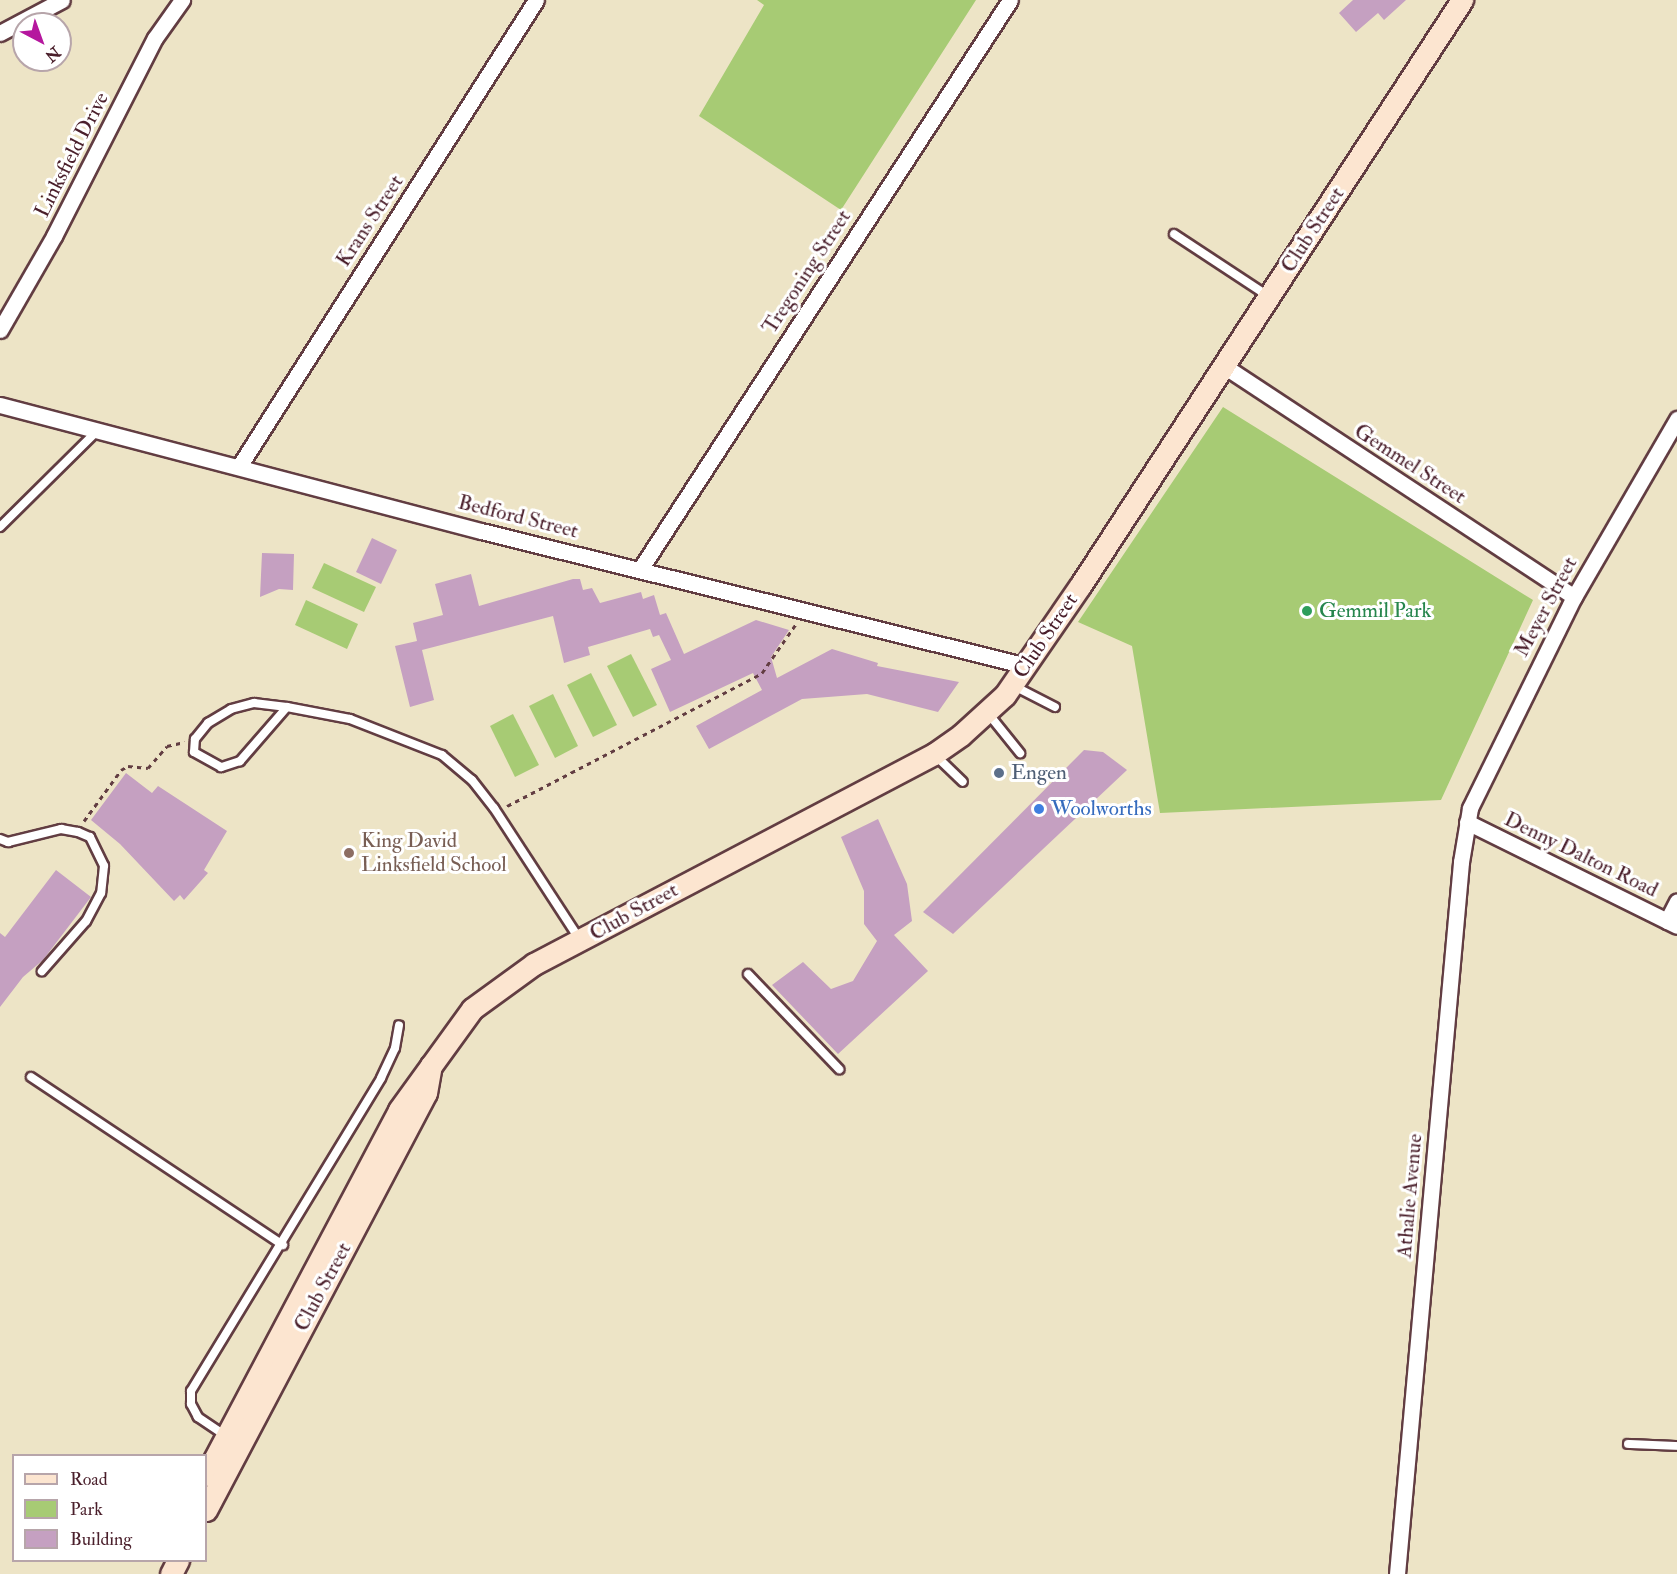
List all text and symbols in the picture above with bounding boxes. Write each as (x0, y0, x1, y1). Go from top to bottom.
north arrow (12, 12, 72, 72)
text: N (41, 42, 64, 66)
street label: Linksfield Drive (30, 88, 114, 222)
street label: Krans Street (331, 170, 409, 272)
street label: Club Street (1276, 183, 1350, 277)
street label: Tregoning Street (758, 205, 856, 339)
street label: Gemmel Street (1349, 419, 1471, 509)
street label: Bedford Street (455, 490, 581, 544)
street label: Meyer Street (1509, 553, 1583, 661)
street label: Club Street (1008, 589, 1084, 683)
place label: Gemmil Park (1319, 598, 1432, 624)
marker: Gemmil Park (1300, 604, 1314, 618)
place label: Engen (1011, 760, 1067, 786)
marker: Engen (992, 766, 1006, 780)
place label: Woolworths (1051, 796, 1152, 822)
marker: Woolworths (1032, 802, 1046, 816)
street label: Denny Dalton Road (1500, 807, 1662, 903)
place label: King David Linksfield School (361, 828, 507, 878)
marker: King David Linksfield School (342, 846, 356, 860)
street label: Club Street (586, 878, 682, 946)
street label: Athalie Avenue (1392, 1133, 1428, 1259)
street label: Club Street (289, 1238, 357, 1336)
legend (12, 1454, 207, 1562)
text: Road (70, 1468, 108, 1491)
text: Park (70, 1498, 103, 1521)
text: Building (70, 1528, 132, 1551)

